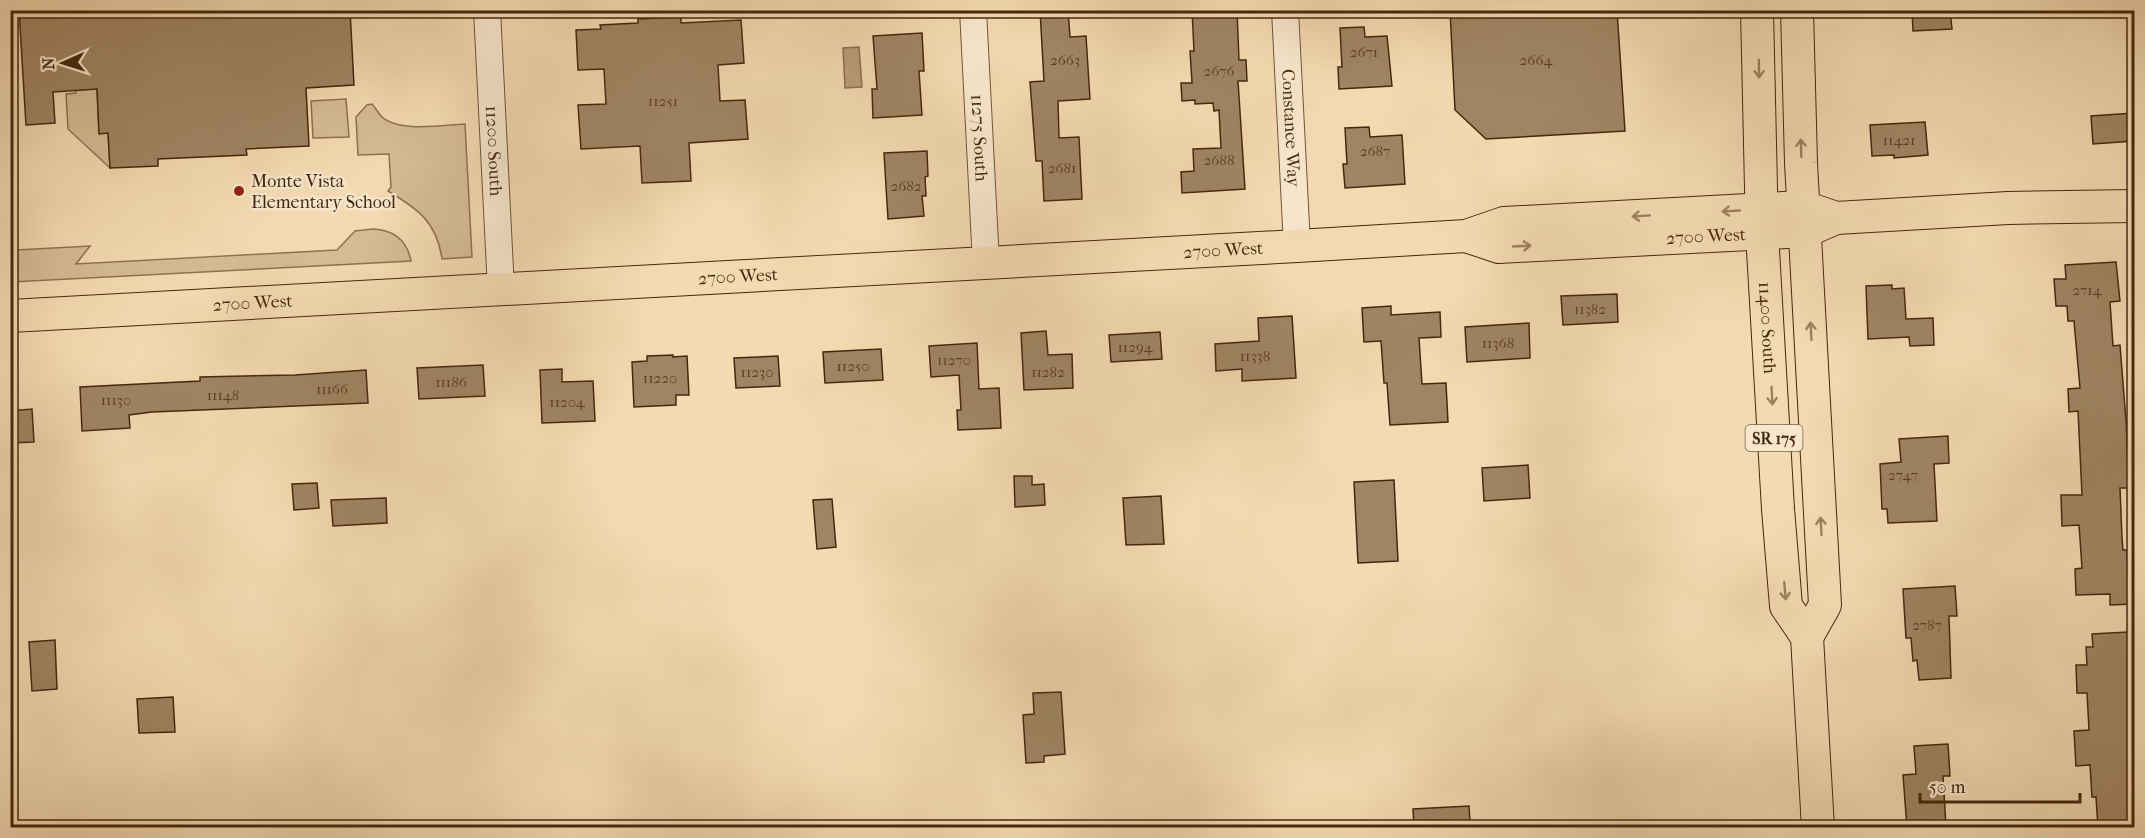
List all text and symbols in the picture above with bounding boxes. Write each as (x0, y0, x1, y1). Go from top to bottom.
north arrow (33, 33, 93, 93)
house number: 2671 (1350, 43, 1378, 61)
house number: 2663 (1050, 51, 1080, 69)
house number: 2664 (1520, 51, 1554, 69)
text: N (39, 56, 58, 70)
one-way arrow (1753, 58, 1764, 78)
house number: 2676 (1203, 62, 1235, 80)
street label: Constance Way (1278, 68, 1305, 189)
house number: 11251 (648, 92, 678, 110)
street label: 11275 South (967, 94, 992, 182)
street label: 11200 South (481, 105, 507, 197)
house number: 11421 (1883, 131, 1915, 149)
one-way arrow (1795, 139, 1807, 159)
house number: 2687 (1360, 142, 1390, 160)
house number: 2688 (1204, 151, 1234, 169)
house number: 2681 (1048, 159, 1076, 177)
place label: Monte Vista Elementary School (251, 171, 396, 213)
house number: 2682 (890, 177, 922, 195)
marker: Monte Vista Elementary School (232, 184, 246, 198)
one-way arrow (1721, 205, 1741, 216)
one-way arrow (1632, 211, 1652, 222)
street label: 2700 West (1665, 224, 1747, 249)
street label: 2700 West (1183, 237, 1264, 263)
one-way arrow (1512, 240, 1532, 251)
street label: 2700 West (697, 264, 779, 289)
street label: 11400 South (1754, 281, 1781, 374)
house number: 2714 (2072, 281, 2103, 299)
street label: 2700 West (212, 290, 294, 315)
house number: 11382 (1574, 300, 1606, 318)
one-way arrow (1806, 322, 1817, 342)
house number: 11368 (1482, 334, 1514, 352)
house number: 11294 (1117, 338, 1154, 356)
house number: 11338 (1240, 347, 1270, 365)
house number: 11270 (937, 351, 971, 369)
house number: 11250 (836, 357, 870, 375)
house number: 11230 (741, 363, 773, 381)
house number: 11282 (1031, 363, 1065, 381)
house number: 11220 (643, 369, 677, 387)
house number: 11186 (435, 373, 468, 391)
house number: 11166 (316, 380, 349, 398)
house number: 11148 (207, 386, 239, 404)
one-way arrow (1766, 386, 1777, 406)
house number: 11130 (101, 391, 131, 409)
house number: 11204 (549, 393, 586, 411)
road number: SR 175 (1746, 425, 1802, 451)
house number: 2747 (1888, 466, 1918, 484)
one-way arrow (1815, 516, 1826, 536)
one-way arrow (1780, 580, 1791, 600)
house number: 2787 (1912, 616, 1942, 634)
scale bar (1920, 766, 2080, 804)
text: 50 m (1929, 777, 1966, 798)

